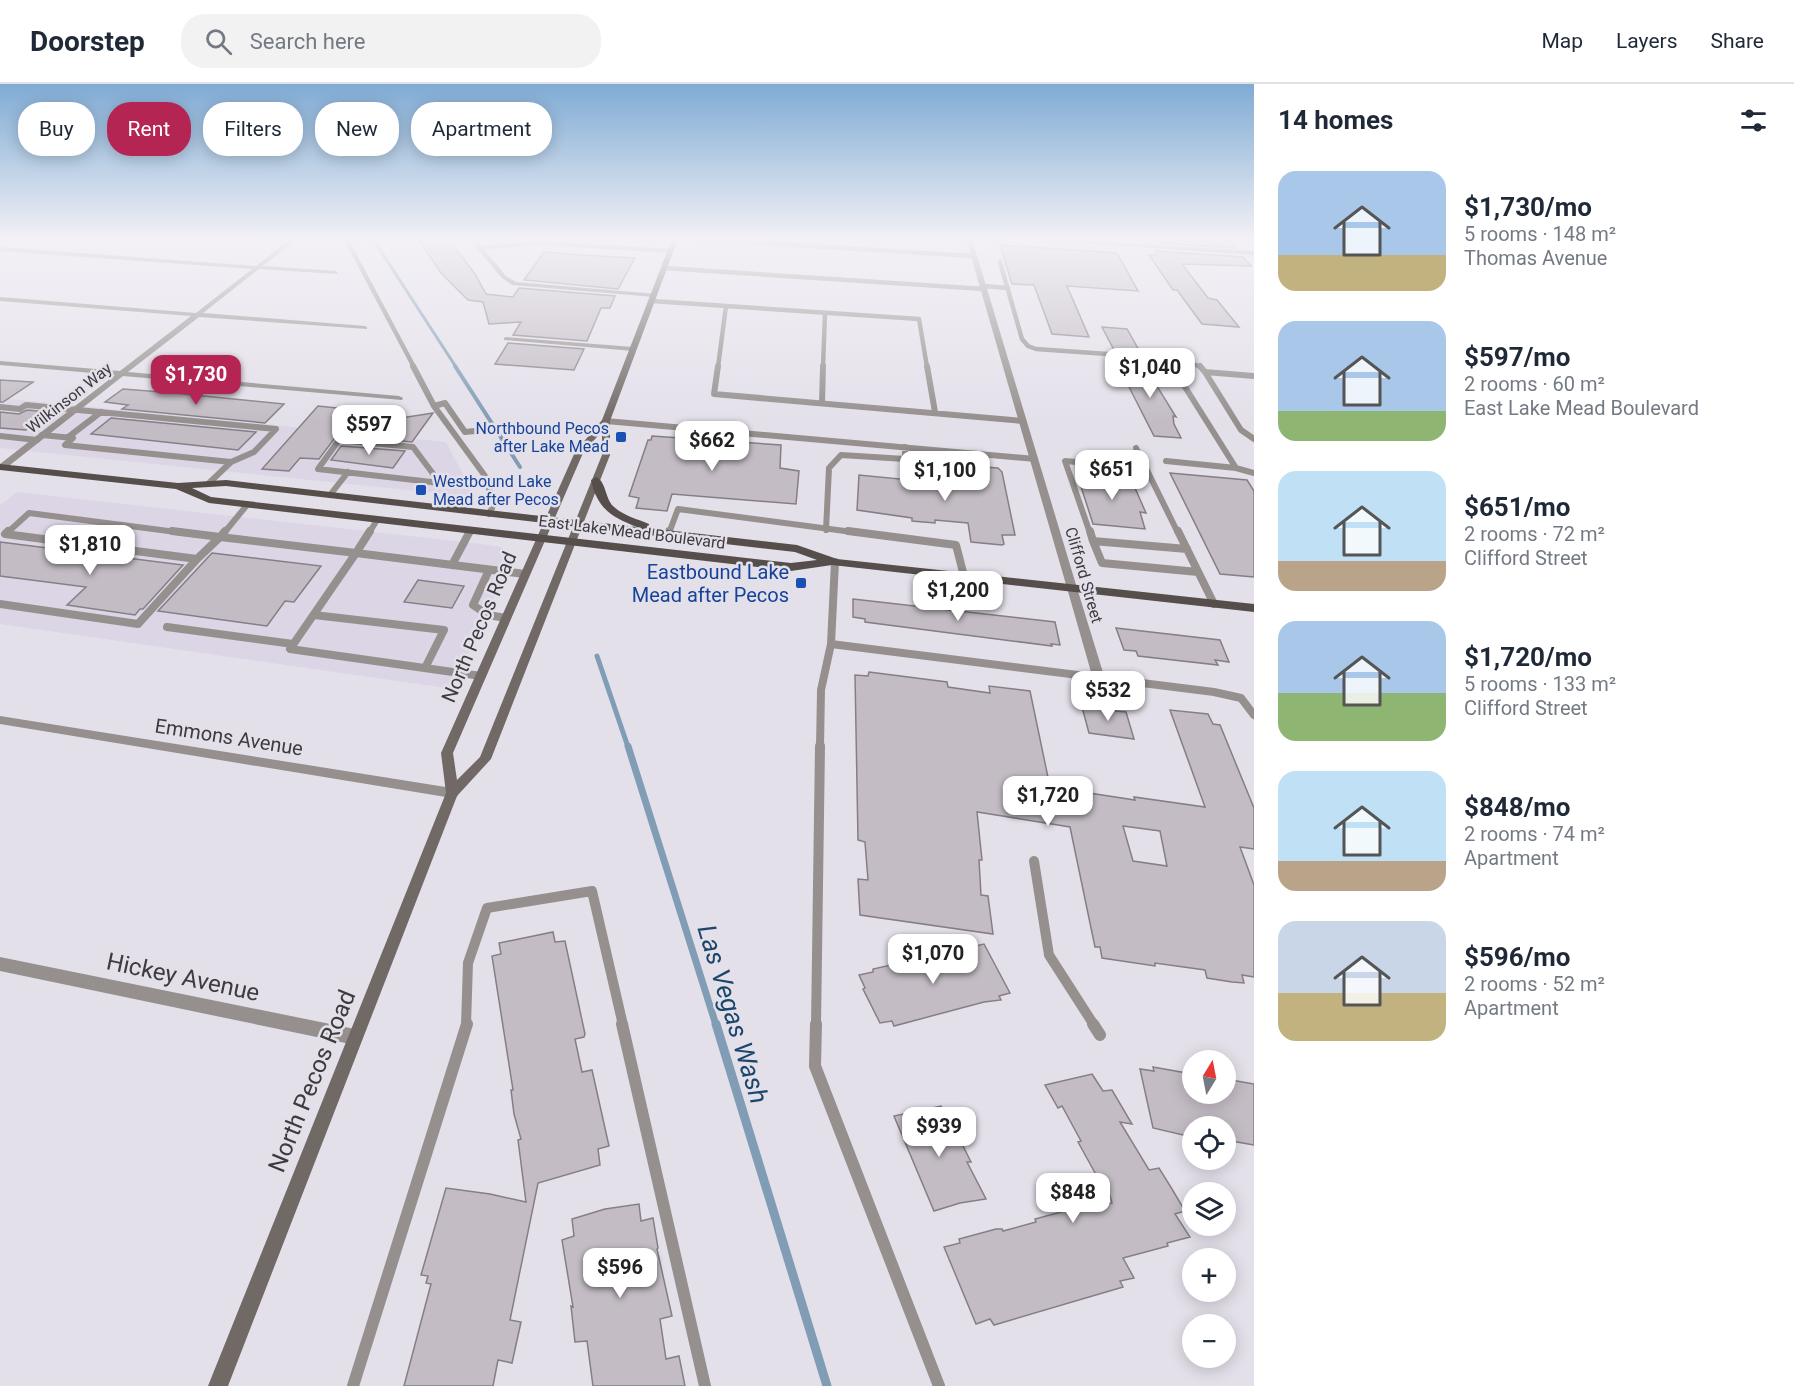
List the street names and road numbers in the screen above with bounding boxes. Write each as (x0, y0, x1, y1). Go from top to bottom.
street label: Wilkinson Way (23, 359, 116, 437)
street label: East Lake Mead Boulevard (538, 511, 726, 553)
street label: Clifford Street (1061, 525, 1107, 625)
street label: North Pecos Road (436, 548, 522, 706)
street label: Emmons Avenue (153, 713, 305, 761)
street label: Hickey Avenue (104, 947, 262, 1007)
street label: North Pecos Road (263, 986, 361, 1176)

